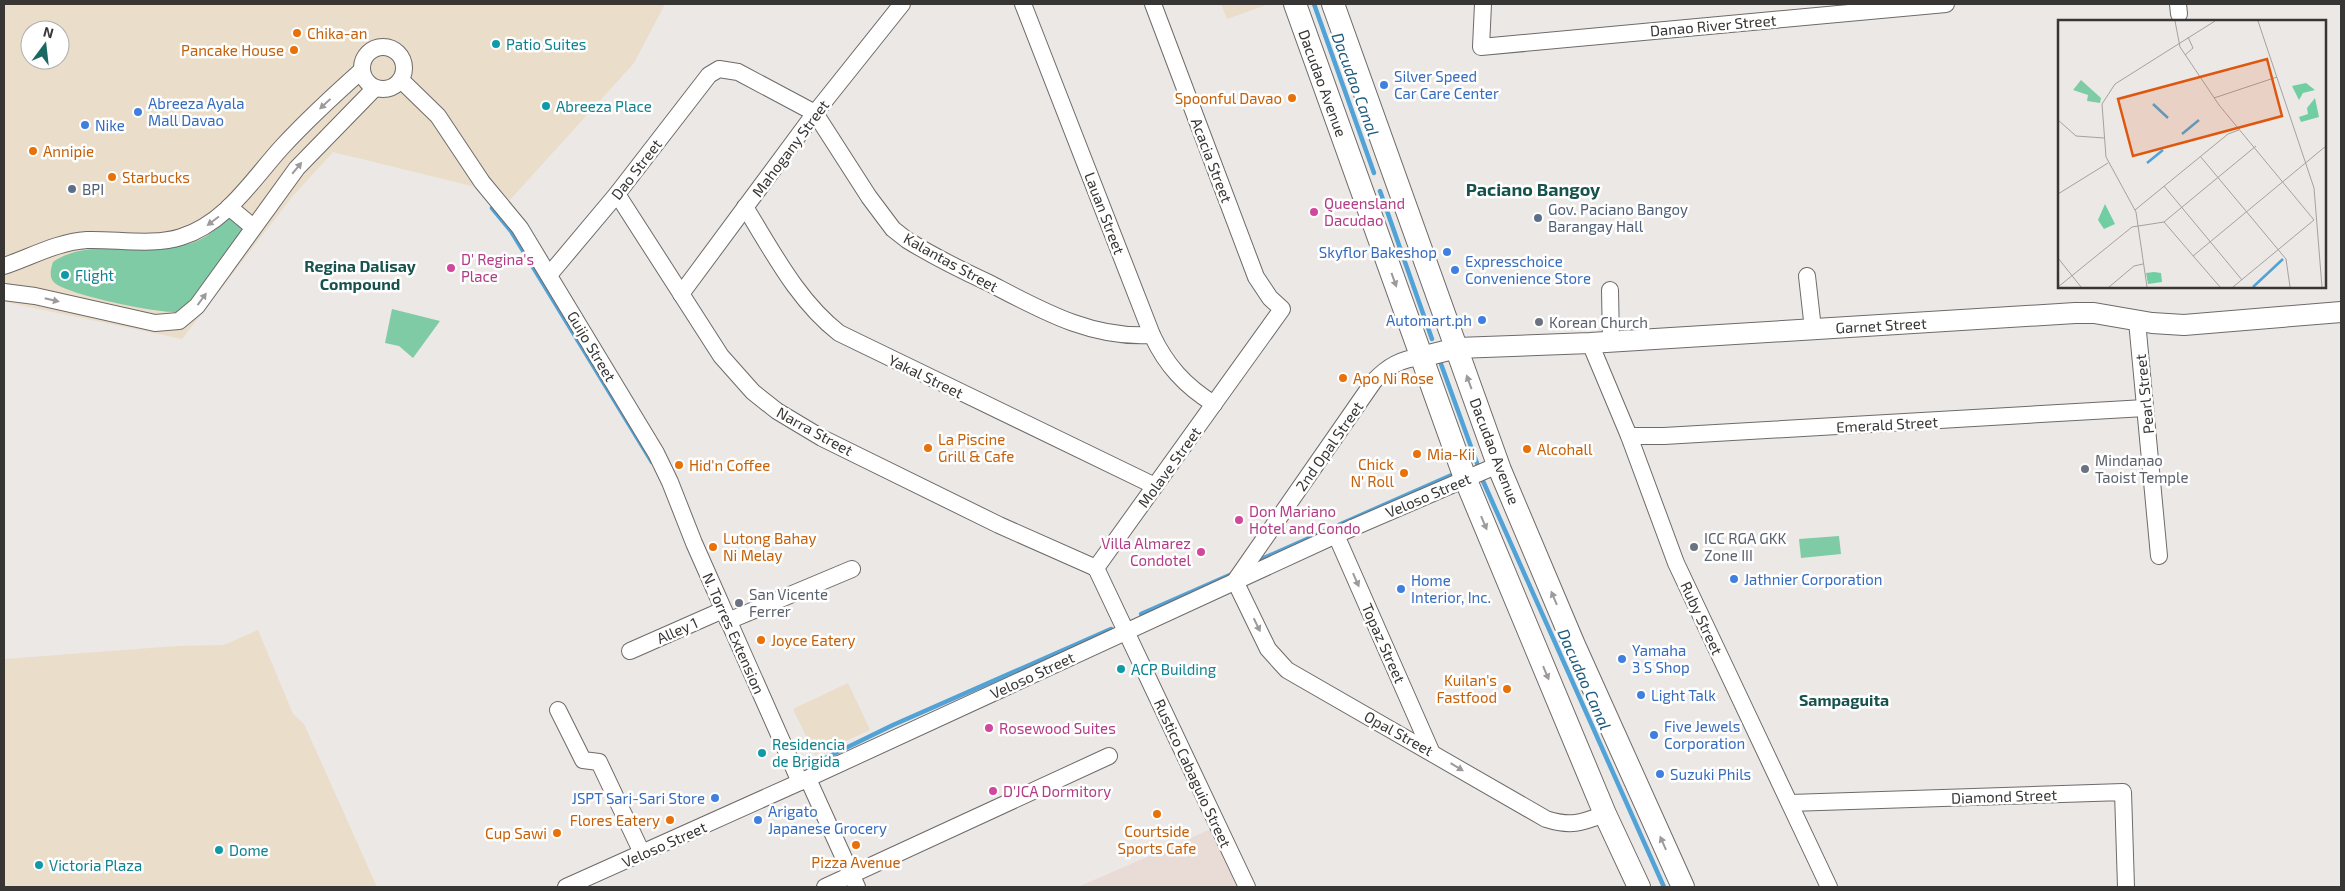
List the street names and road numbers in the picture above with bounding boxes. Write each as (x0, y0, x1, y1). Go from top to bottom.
street label: Danao River Street (1649, 10, 1777, 39)
street label: Dacudao Avenue (1295, 27, 1351, 139)
street label: Mahogany Street (748, 96, 832, 200)
street label: Acacia Street (1188, 115, 1236, 205)
street label: Dao Street (607, 135, 665, 203)
street label: Lauan Street (1081, 169, 1129, 257)
street label: Kalantas Street (901, 229, 1002, 295)
street label: Guijo Street (563, 308, 620, 385)
street label: Garnet Street (1835, 314, 1927, 336)
street label: Yakal Street (886, 350, 967, 402)
street label: Pearl Street (2131, 353, 2157, 435)
street label: Dacudao Avenue (1466, 395, 1524, 507)
street label: 2nd Opal Street (1291, 398, 1367, 494)
street label: Narra Street (774, 403, 856, 459)
street label: Emerald Street (1836, 412, 1939, 436)
street label: Molave Street (1134, 423, 1204, 511)
street label: Veloso Street (1383, 469, 1474, 521)
street label: N. Torres Extension (699, 570, 769, 696)
street label: Ruby Street (1677, 578, 1727, 658)
street label: Topaz Street (1358, 600, 1410, 686)
street label: Alley 1 (654, 613, 700, 647)
street label: Veloso Street (987, 648, 1077, 702)
street label: Rustico Cabaguio Street (1151, 696, 1235, 850)
street label: Opal Street (1361, 707, 1437, 759)
street label: Diamond Street (1951, 785, 2058, 807)
street label: Veloso Street (619, 817, 709, 871)

